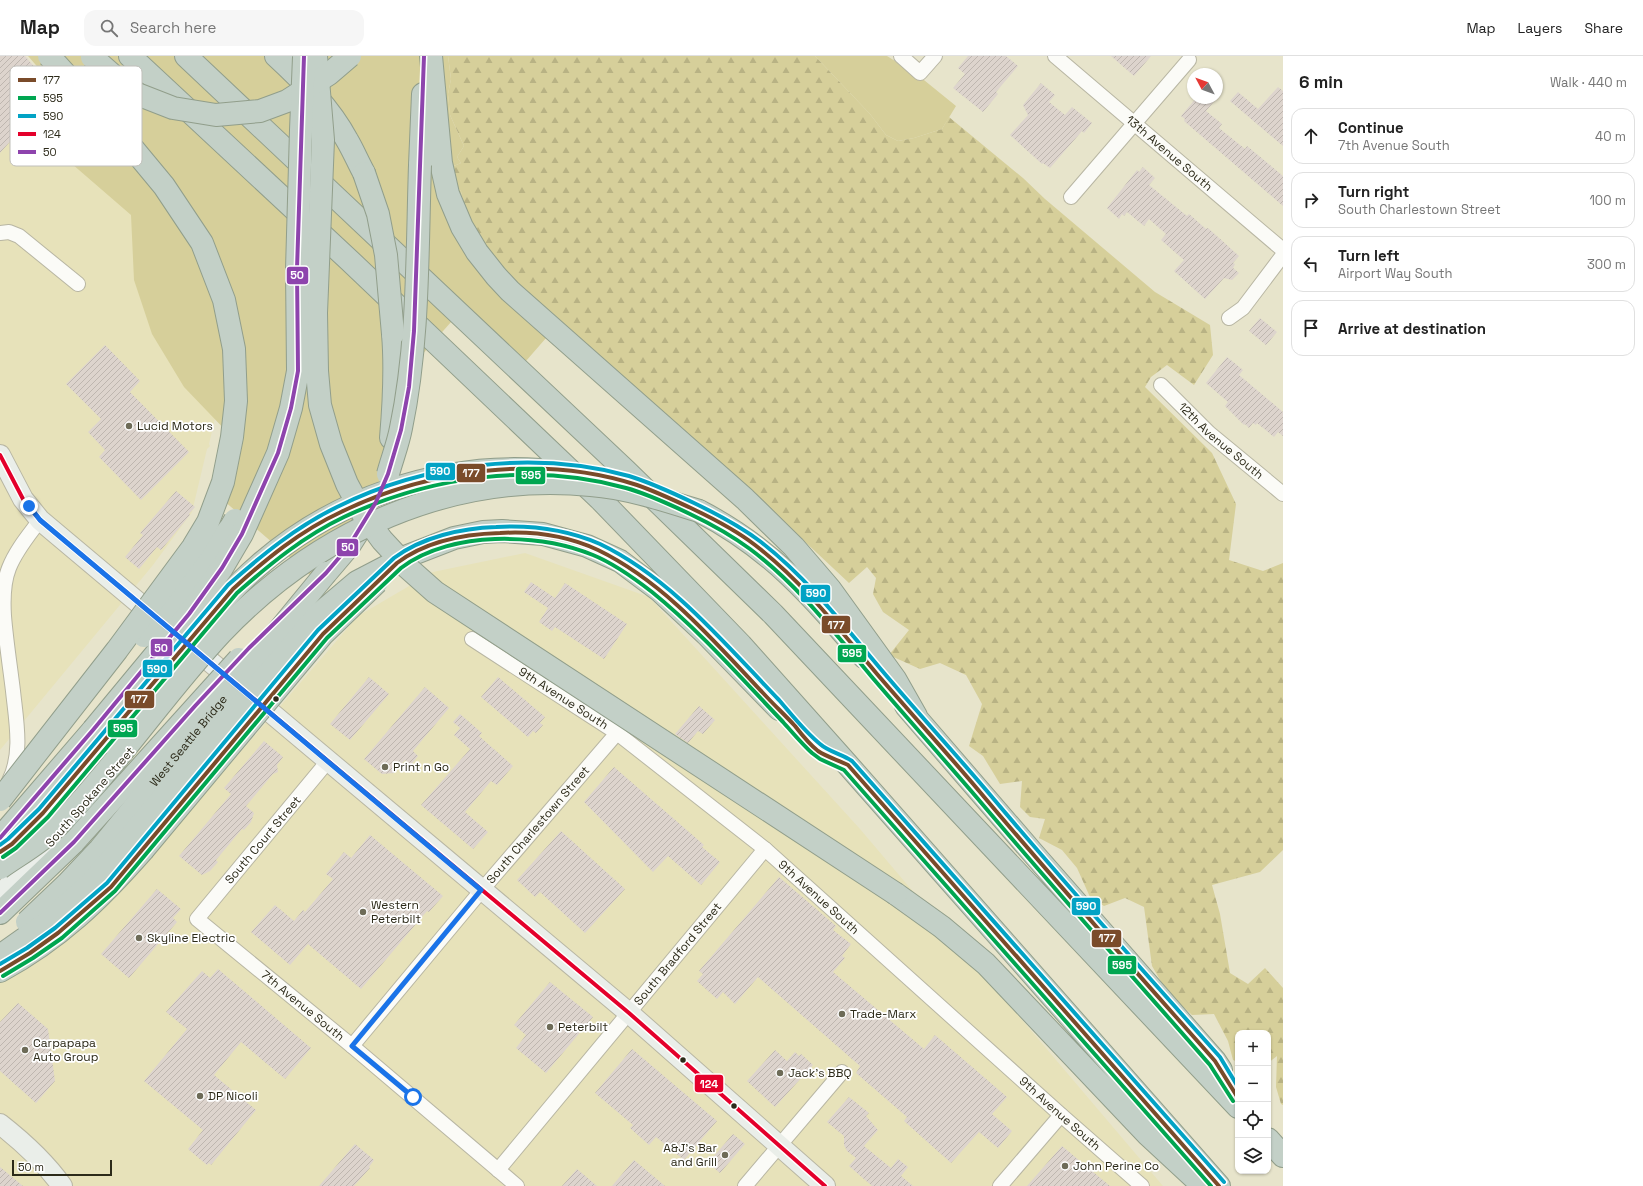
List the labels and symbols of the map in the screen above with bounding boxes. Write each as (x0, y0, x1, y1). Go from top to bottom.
legend (10, 66, 142, 166)
north arrow (1187, 68, 1223, 104)
text: 177 (43, 73, 60, 87)
text: 595 (43, 91, 63, 105)
text: 590 (43, 109, 63, 123)
street label: 13th Avenue South (1123, 112, 1216, 195)
text: 124 (43, 127, 61, 141)
text: 50 (43, 145, 57, 159)
line badge: 50 (286, 266, 309, 285)
text: 50 (290, 268, 304, 282)
street label: 12th Avenue South (1175, 399, 1267, 483)
place label: Lucid Motors (137, 418, 213, 434)
marker: Lucid Motors (124, 421, 134, 431)
line badge: 590 (425, 462, 456, 481)
line badge: 177 (456, 463, 486, 483)
text: 590 (430, 464, 450, 478)
text: 177 (462, 466, 480, 480)
line badge: 595 (515, 466, 546, 485)
text: 595 (521, 468, 541, 482)
route end (20, 497, 38, 515)
line badge: 50 (336, 538, 359, 557)
text: 50 (341, 540, 355, 554)
line badge: 590 (800, 584, 831, 603)
text: 590 (806, 586, 826, 600)
line badge: 177 (821, 615, 851, 634)
text: 177 (827, 618, 845, 632)
line badge: 50 (150, 638, 173, 657)
text: 50 (154, 641, 168, 655)
line badge: 595 (837, 644, 867, 663)
text: 595 (842, 646, 862, 660)
line badge: 590 (142, 659, 173, 678)
text: 590 (147, 662, 167, 676)
street label: 9th Avenue South (516, 663, 611, 733)
line badge: 177 (124, 690, 155, 709)
text: 177 (130, 692, 148, 706)
street label: West Seattle Bridge (146, 692, 231, 790)
unlabelled marker (271, 694, 281, 704)
line badge: 595 (107, 719, 138, 738)
text: 595 (113, 721, 133, 735)
street label: South Spokane Street (42, 743, 138, 851)
place label: Print n Go (393, 759, 449, 775)
marker: Print n Go (380, 762, 390, 772)
street label: South Charlestown Street (483, 763, 593, 887)
street label: South Court Street (221, 793, 305, 887)
street label: 9th Avenue South (775, 857, 863, 938)
place label: Western Peterbilt (371, 897, 421, 927)
line badge: 590 (1071, 897, 1101, 916)
street label: South Bradford Street (630, 899, 725, 1009)
text: 590 (1076, 899, 1096, 913)
marker: Western Peterbilt (358, 907, 368, 917)
line badge: 177 (1091, 929, 1122, 948)
place label: Skyline Electric (147, 930, 235, 946)
text: 177 (1098, 931, 1116, 945)
marker: Skyline Electric (134, 933, 144, 943)
line badge: 595 (1107, 955, 1137, 975)
text: 595 (1112, 958, 1132, 972)
street label: 7th Avenue South (258, 967, 348, 1045)
place label: Trade-Marx (850, 1006, 916, 1022)
marker: Trade-Marx (837, 1009, 847, 1019)
place label: Peterbilt (558, 1019, 608, 1035)
marker: Peterbilt (545, 1022, 555, 1032)
place label: Carpapapa Auto Group (33, 1035, 99, 1065)
marker: Carpapapa Auto Group (20, 1045, 30, 1055)
unlabelled marker (678, 1055, 688, 1065)
place label: Jack's BBQ (788, 1065, 851, 1081)
marker: Jack's BBQ (775, 1068, 785, 1078)
street label: 9th Avenue South (1016, 1073, 1104, 1154)
line badge: 124 (694, 1074, 724, 1093)
text: 124 (700, 1077, 718, 1091)
place label: DP Nicoli (208, 1088, 258, 1104)
route start (404, 1088, 422, 1106)
marker: DP Nicoli (195, 1091, 205, 1101)
unlabelled marker (729, 1101, 739, 1111)
place label: A&J's Bar and Grill (663, 1140, 717, 1170)
marker: A&J's Bar and Grill (720, 1150, 730, 1160)
scale bar (12, 1158, 112, 1177)
place label: John Perine Co (1073, 1158, 1159, 1174)
marker: John Perine Co (1060, 1161, 1070, 1171)

